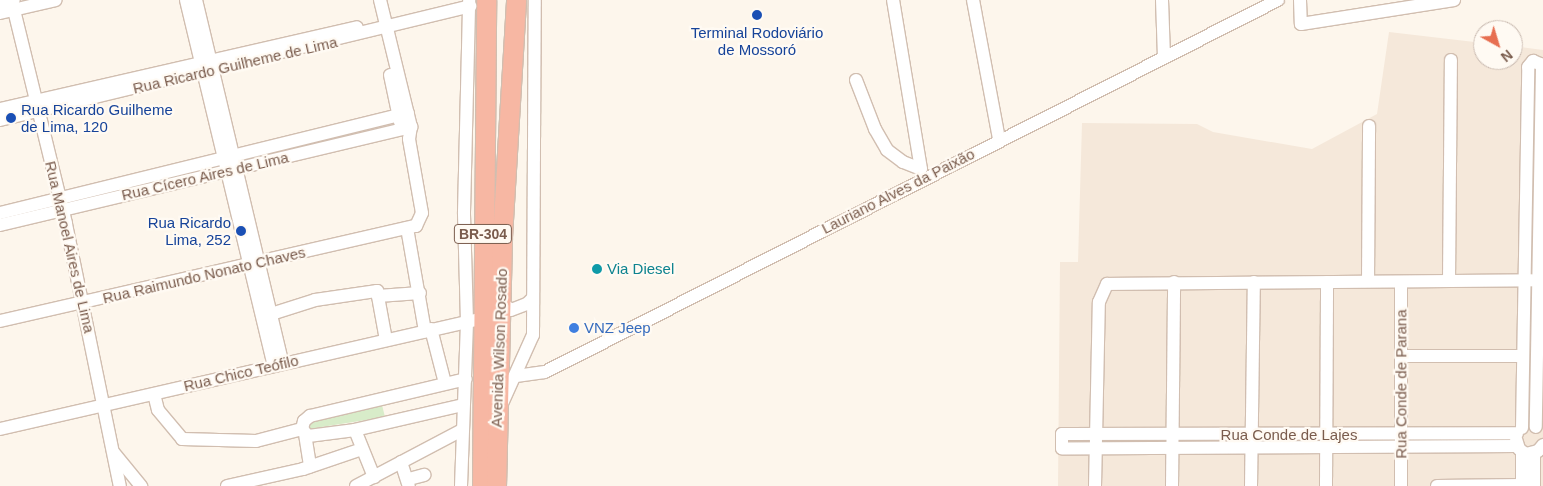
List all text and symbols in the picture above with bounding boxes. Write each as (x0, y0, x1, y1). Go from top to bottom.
marker: Terminal Rodoviário de Mossoró (751, 9, 763, 21)
north arrow (1473, 20, 1523, 70)
place label: Terminal Rodoviário de Mossoró (691, 23, 823, 58)
street label: Rua Ricardo Guilheme de Lima (131, 33, 339, 97)
text: N (1498, 46, 1516, 65)
place label: Rua Ricardo Guilheme de Lima, 120 (21, 100, 173, 135)
marker: Rua Ricardo Guilheme de Lima, 120 (5, 112, 17, 124)
street label: Lauriano Alves da Paixão (818, 144, 978, 238)
street label: Rua Cícero Aires de Lima (119, 148, 291, 204)
street label: Rua Manoel Aires de Lima (41, 159, 99, 335)
place label: Rua Ricardo Lima, 252 (148, 213, 231, 248)
road number: BR-304 (453, 222, 513, 245)
marker: Rua Ricardo Lima, 252 (235, 225, 247, 237)
street label: Rua Raimundo Nonato Chaves (101, 243, 307, 307)
place label: Via Diesel (607, 260, 674, 278)
marker: Via Diesel (591, 263, 603, 275)
street label: Avenida Wilson Rosado (487, 268, 511, 428)
street label: Rua Conde de Parana (1392, 309, 1410, 459)
place label: VNZ Jeep (584, 319, 651, 337)
marker: VNZ Jeep (568, 322, 580, 334)
street label: Rua Chico Teófilo (182, 351, 300, 395)
street label: Rua Conde de Lajes (1221, 426, 1357, 444)

